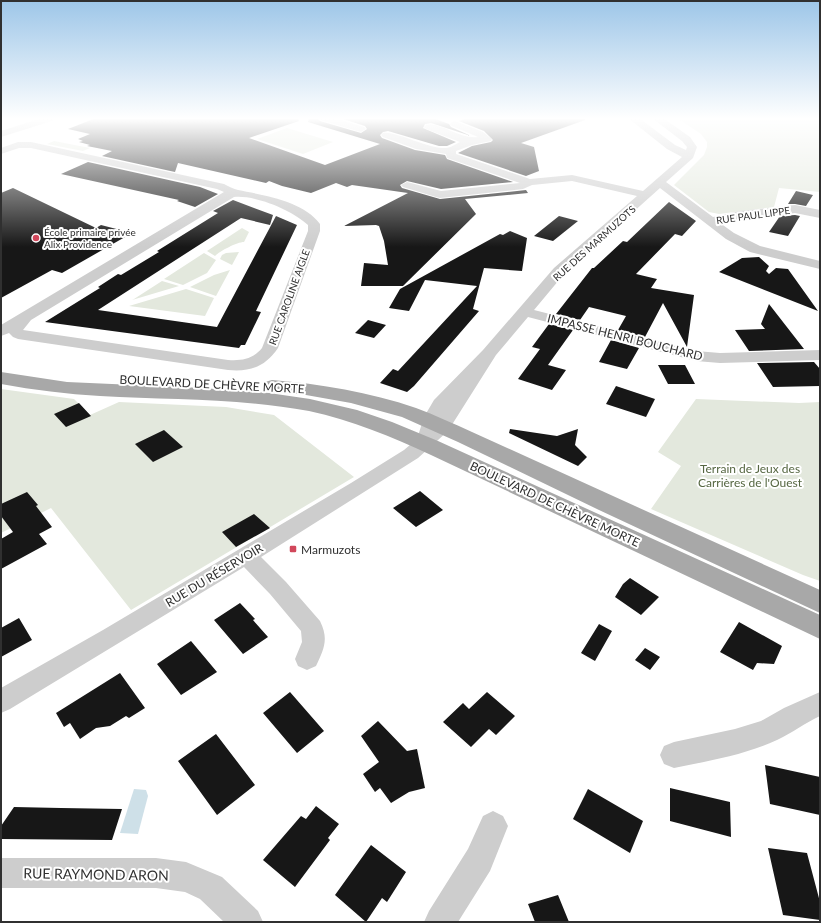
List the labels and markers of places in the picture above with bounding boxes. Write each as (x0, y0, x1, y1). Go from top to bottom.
place label: École primaire privée Alix Providence (44, 226, 136, 250)
marker: École primaire privée Alix Providence (31, 233, 41, 243)
place label: Marmuzots (301, 542, 360, 557)
marker: Marmuzots (288, 544, 298, 554)

